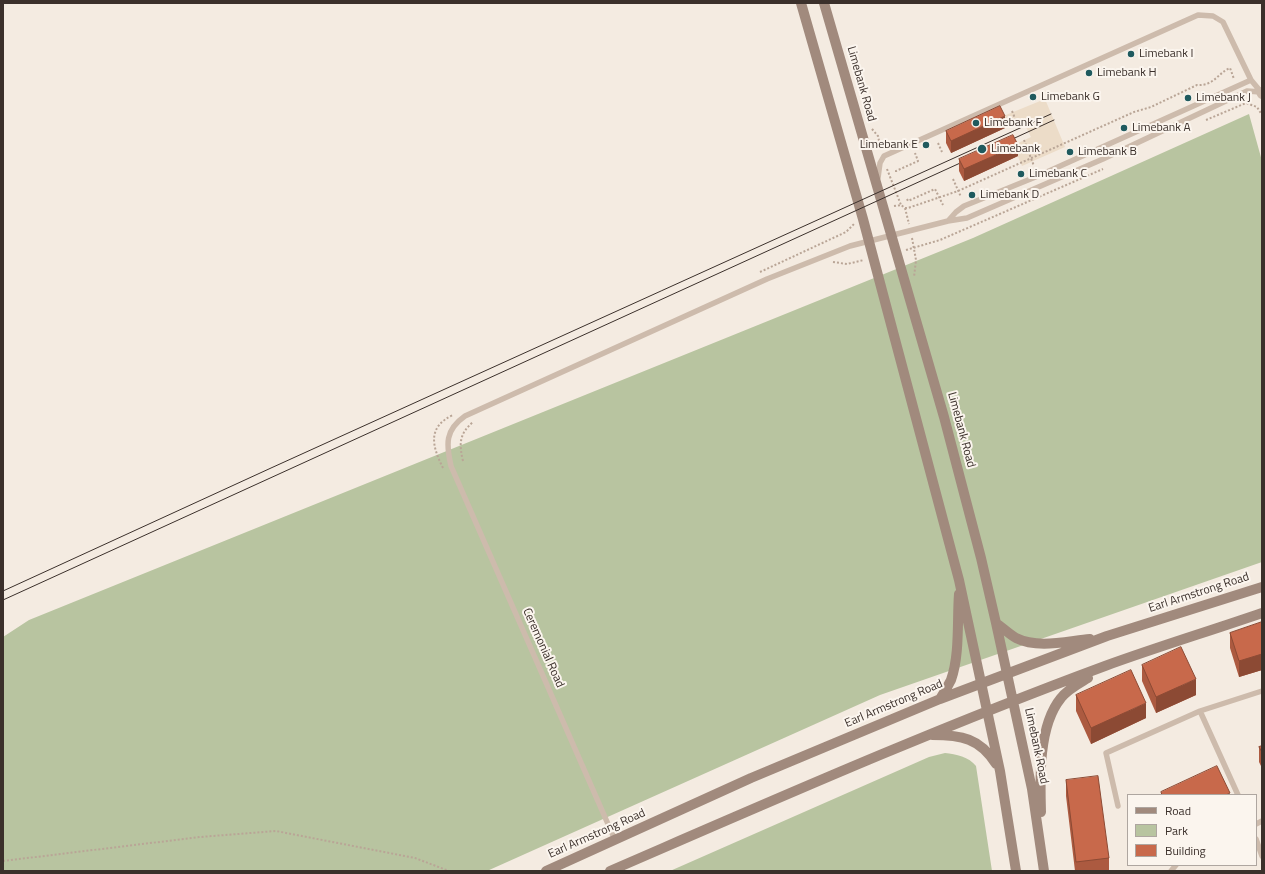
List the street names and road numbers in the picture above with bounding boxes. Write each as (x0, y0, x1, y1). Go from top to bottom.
street label: Limebank Road (843, 45, 879, 123)
street label: Limebank Road (944, 391, 978, 469)
street label: Earl Armstrong Road (1147, 570, 1251, 616)
street label: Ceremonial Road (519, 606, 567, 690)
street label: Earl Armstrong Road (843, 677, 945, 731)
street label: Limebank Road (1021, 707, 1051, 785)
street label: Earl Armstrong Road (546, 806, 648, 862)

